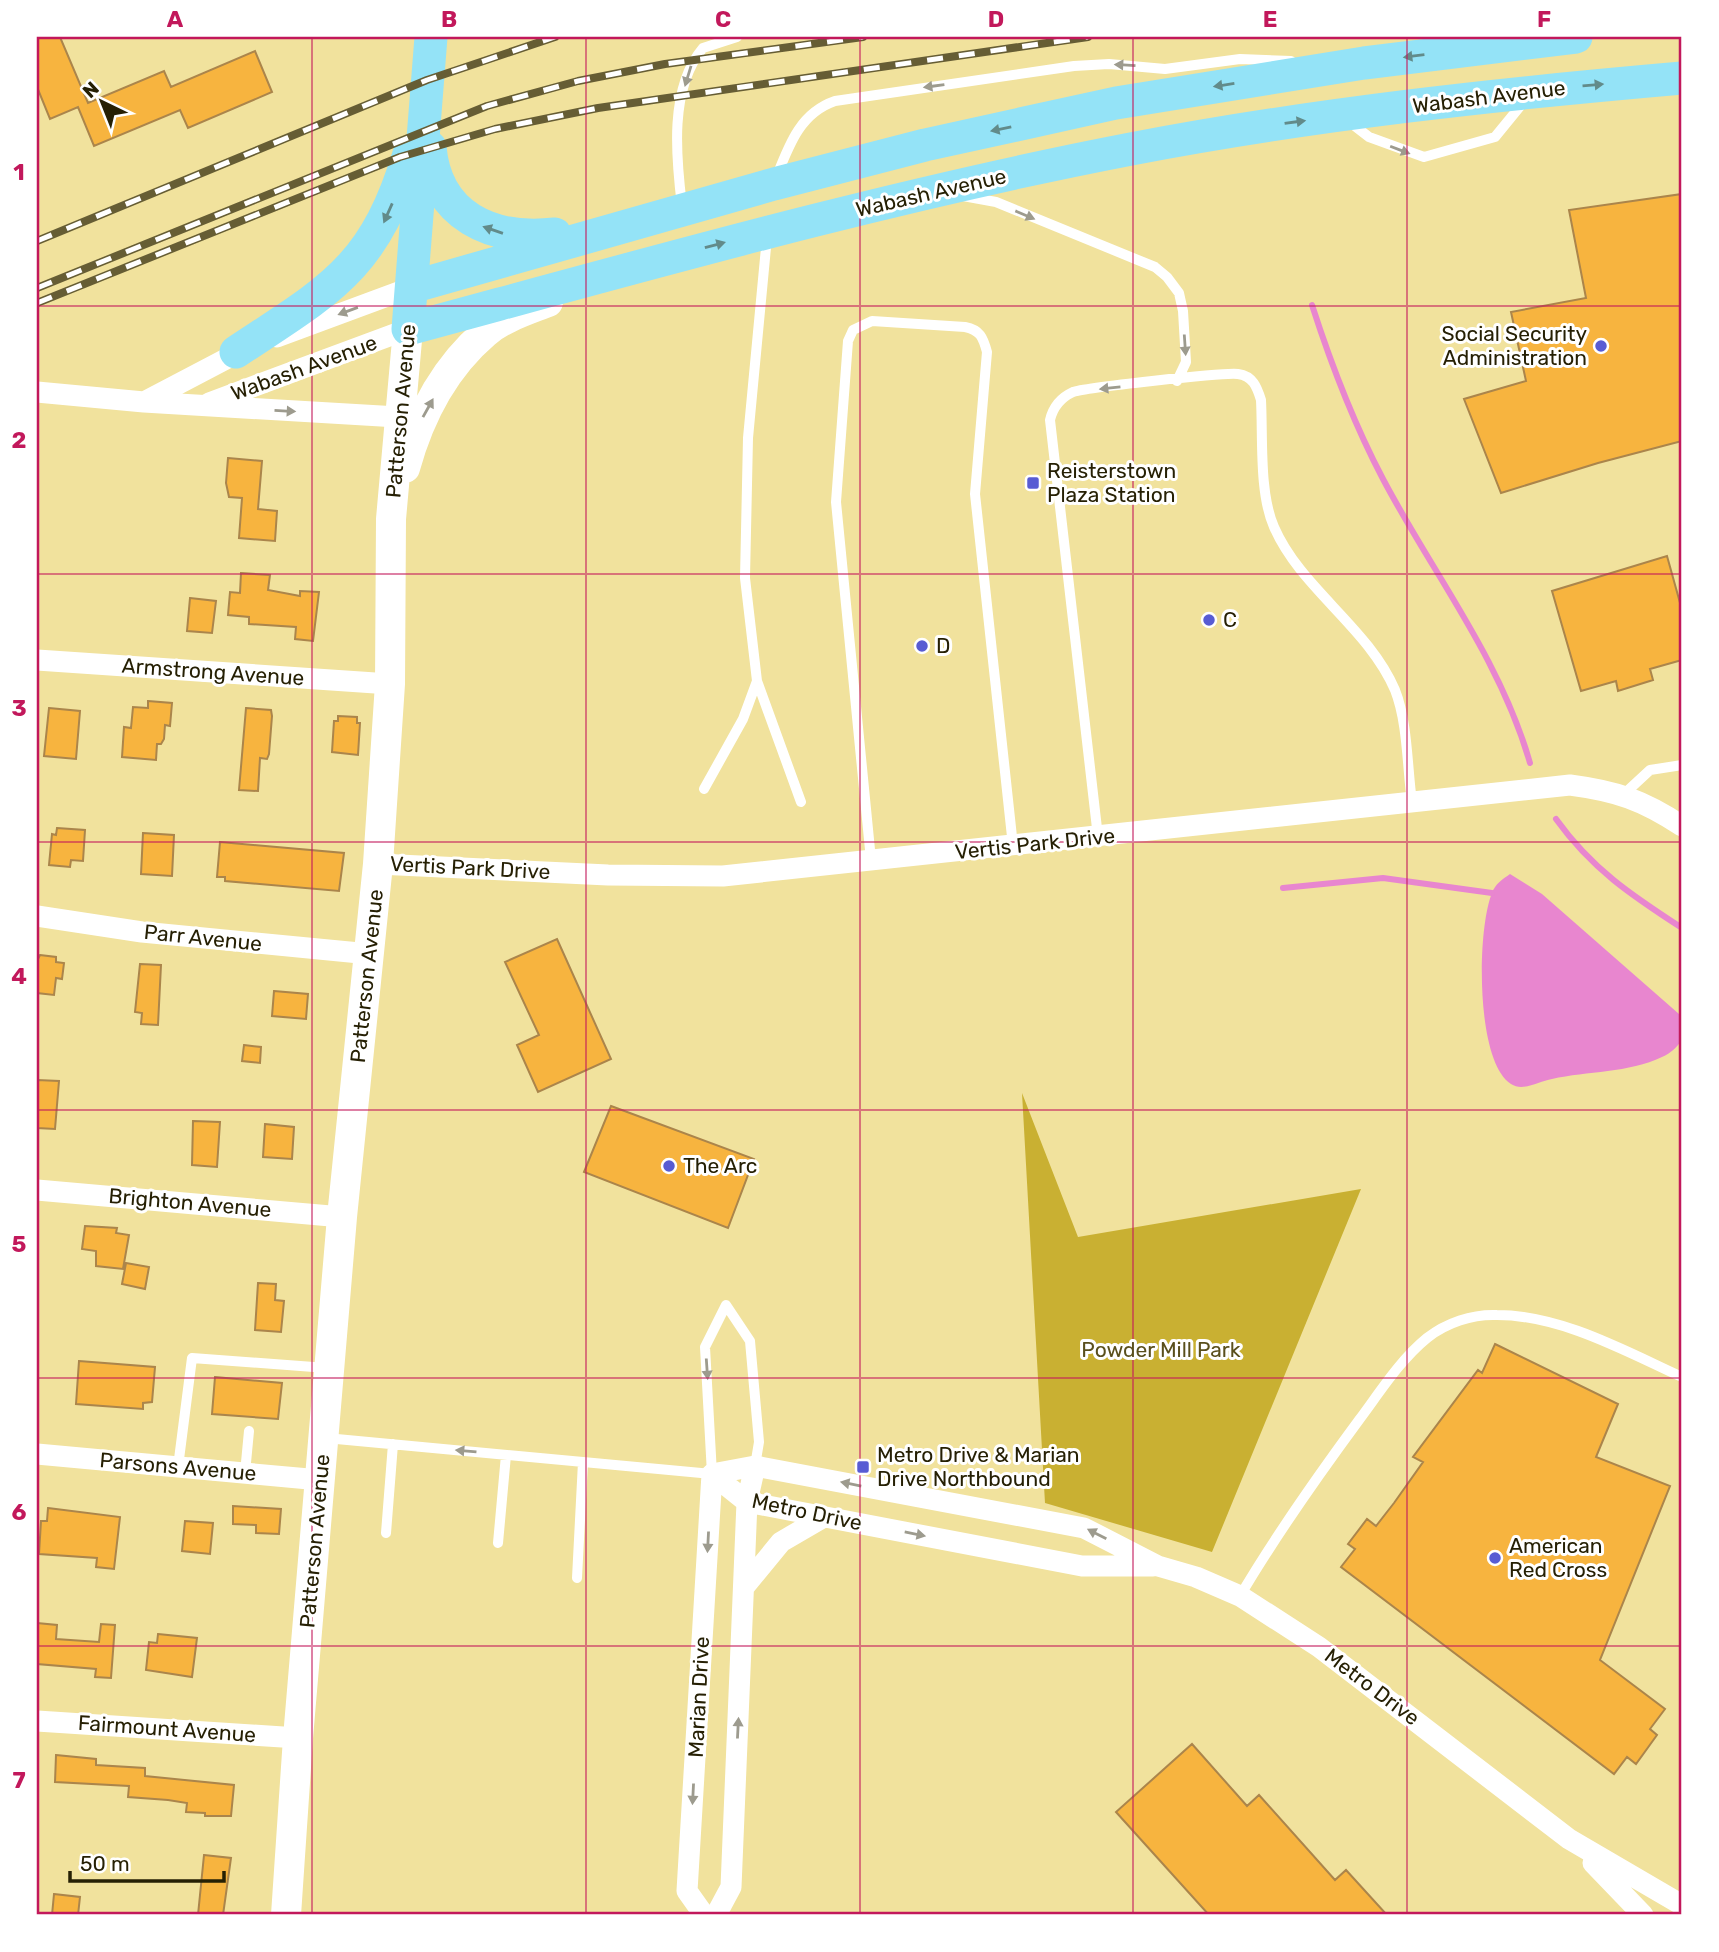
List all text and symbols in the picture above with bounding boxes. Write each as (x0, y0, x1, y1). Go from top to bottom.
text: A (167, 5, 184, 33)
text: B (441, 5, 457, 33)
text: C (715, 5, 731, 33)
text: D (988, 5, 1004, 33)
text: E (1263, 5, 1277, 33)
text: F (1537, 5, 1551, 33)
one-way arrow (1402, 51, 1424, 62)
one-way arrow (1114, 59, 1136, 70)
one-way arrow (683, 65, 693, 86)
north arrow (66, 66, 136, 136)
street label: Wabash Avenue (1411, 75, 1567, 118)
text: N (78, 77, 104, 103)
one-way arrow (1583, 79, 1605, 90)
one-way arrow (1213, 80, 1235, 91)
one-way arrow (922, 81, 944, 92)
one-way arrow (1284, 117, 1306, 128)
one-way arrow (990, 123, 1012, 134)
one-way arrow (1390, 144, 1411, 155)
text: 1 (13, 158, 25, 186)
street label: Wabash Avenue (853, 163, 1009, 222)
one-way arrow (382, 203, 394, 223)
one-way arrow (1015, 209, 1036, 220)
one-way arrow (483, 224, 504, 235)
one-way arrow (704, 239, 726, 250)
one-way arrow (337, 306, 358, 317)
place label: Social Security Administration (1441, 321, 1587, 370)
street label: Patterson Avenue (380, 323, 421, 499)
street label: Wabash Avenue (227, 330, 380, 406)
one-way arrow (1180, 334, 1191, 356)
marker: Social Security Administration (1593, 338, 1609, 354)
one-way arrow (1098, 382, 1120, 393)
one-way arrow (422, 398, 434, 418)
one-way arrow (274, 405, 296, 416)
text: 2 (12, 426, 26, 454)
place label: Reisterstown Plaza Station (1047, 458, 1176, 507)
marker: Reisterstown Plaza Station (1025, 475, 1041, 491)
place label: C (1223, 607, 1237, 632)
marker: C (1201, 612, 1217, 628)
place label: D (936, 633, 950, 658)
marker: D (914, 638, 930, 654)
street label: Armstrong Avenue (121, 653, 305, 690)
text: 3 (11, 694, 27, 722)
street label: Vertis Park Drive (954, 823, 1116, 864)
street label: Vertis Park Drive (389, 851, 551, 884)
street label: Patterson Avenue (345, 888, 388, 1064)
street label: Parr Avenue (143, 919, 263, 956)
text: 4 (11, 962, 27, 990)
place label: The Arc (683, 1153, 757, 1178)
marker: The Arc (661, 1158, 677, 1174)
street label: Brighton Avenue (108, 1183, 273, 1222)
text: 5 (12, 1230, 27, 1258)
park label: Powder Mill Park (1081, 1337, 1241, 1362)
one-way arrow (702, 1358, 713, 1380)
place label: Metro Drive & Marian Drive Northbound (877, 1442, 1080, 1491)
one-way arrow (455, 1445, 477, 1456)
street label: Parsons Avenue (99, 1447, 257, 1486)
street label: Patterson Avenue (294, 1453, 335, 1629)
marker: Metro Drive & Marian Drive Northbound (855, 1459, 871, 1475)
one-way arrow (840, 1478, 862, 1489)
street label: Metro Drive (750, 1488, 865, 1535)
text: 6 (12, 1498, 27, 1526)
one-way arrow (904, 1529, 926, 1540)
one-way arrow (1087, 1529, 1107, 1541)
one-way arrow (702, 1531, 713, 1553)
place label: American Red Cross (1509, 1533, 1607, 1582)
marker: American Red Cross (1487, 1550, 1503, 1566)
street label: Marian Drive (683, 1636, 714, 1758)
street label: Metro Drive (1320, 1643, 1425, 1730)
street label: Fairmount Avenue (77, 1710, 257, 1747)
one-way arrow (732, 1717, 743, 1739)
text: 7 (12, 1766, 26, 1794)
one-way arrow (687, 1783, 698, 1805)
scale bar (70, 1840, 224, 1884)
text: 50 m (80, 1851, 130, 1876)

